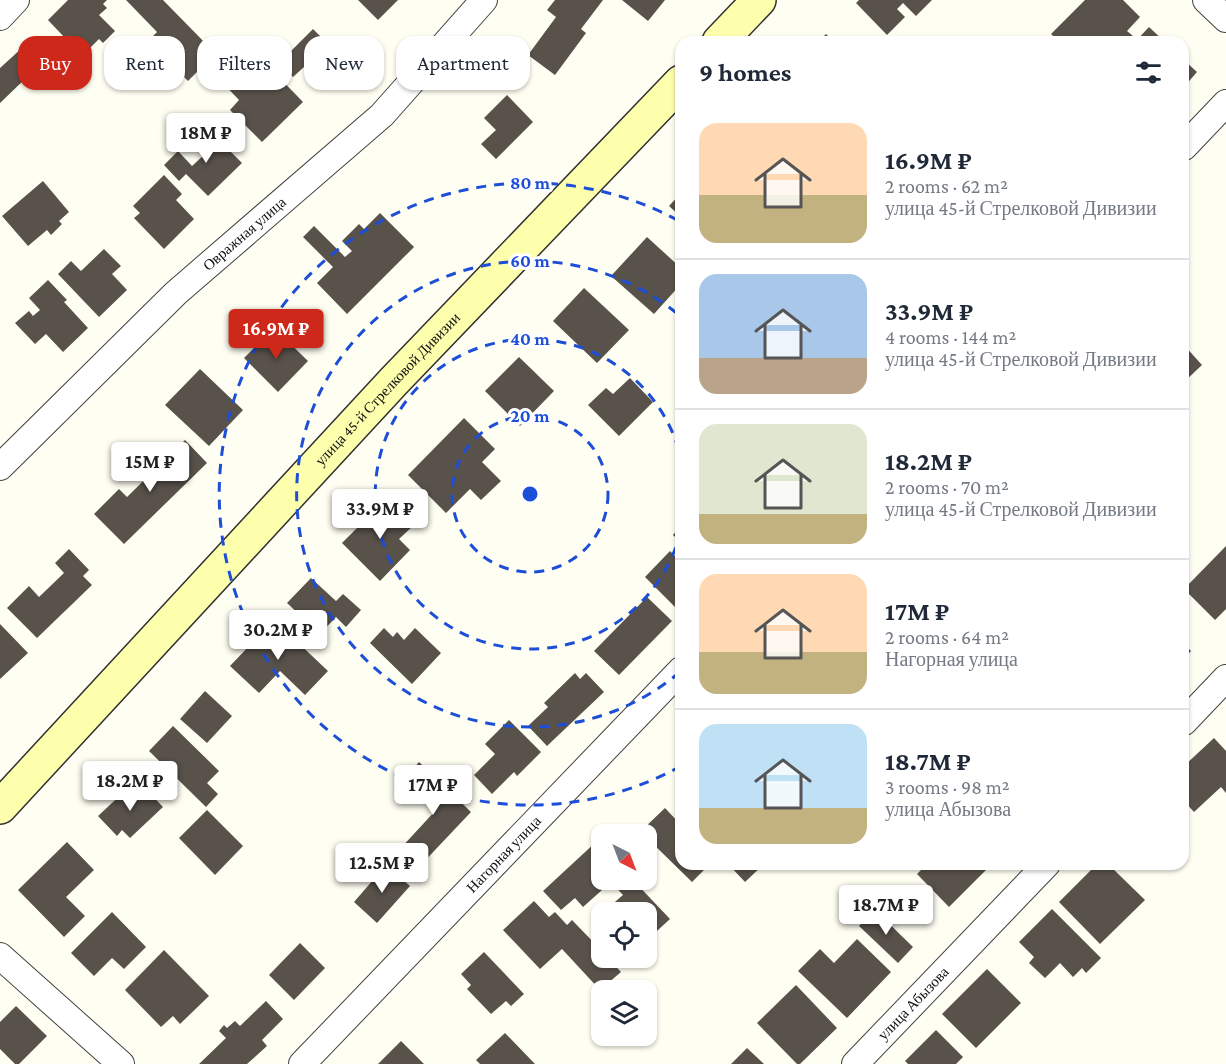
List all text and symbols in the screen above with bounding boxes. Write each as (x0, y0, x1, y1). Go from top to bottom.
chip: Buy (18, 36, 92, 90)
chip: Rent (104, 36, 185, 90)
chip: Filters (197, 36, 292, 90)
chip: New (304, 36, 384, 90)
chip: Apartment (396, 36, 530, 90)
icon: filters (1132, 56, 1165, 89)
text: 9 homes (699, 58, 791, 87)
pin: 18M ₽ (164, 113, 248, 164)
text: 18M ₽ (180, 121, 232, 143)
text: 16.9M ₽ (885, 146, 972, 175)
icon: home (747, 147, 819, 219)
text: 80 m (510, 173, 551, 193)
text: 2 rooms · 62 m² (885, 175, 1008, 197)
street label: Овражная улица (200, 194, 289, 274)
text: улица 45-й Стрелковой Дивизии (885, 197, 1157, 219)
text: 60 m (510, 251, 550, 271)
text: 33.9M ₽ (885, 297, 973, 326)
icon: home (747, 298, 819, 370)
pin: 16.9M ₽ (221, 309, 331, 360)
street label: улица 45-й Стрелковой Дивизии (312, 309, 463, 469)
text: 16.9M ₽ (243, 317, 309, 339)
text: 4 rooms · 144 m² (885, 326, 1016, 348)
text: 40 m (510, 329, 550, 349)
text: улица 45-й Стрелковой Дивизии (885, 348, 1157, 370)
text: 20 m (511, 406, 550, 426)
pin: 15M ₽ (108, 442, 192, 493)
text: 18.2M ₽ (885, 447, 972, 476)
icon: home (747, 448, 819, 520)
text: 15M ₽ (125, 450, 175, 472)
text: 2 rooms · 70 m² (885, 476, 1009, 498)
centre of rings (520, 484, 540, 504)
pin: 33.9M ₽ (325, 489, 435, 540)
text: 33.9M ₽ (346, 497, 414, 519)
text: улица 45-й Стрелковой Дивизии (885, 498, 1157, 520)
text: 17M ₽ (885, 597, 949, 626)
icon: home (747, 598, 819, 670)
pin: 30.2M ₽ (223, 610, 333, 661)
text: 30.2M ₽ (243, 618, 313, 640)
text: 2 rooms · 64 m² (885, 626, 1009, 648)
text: Нагорная улица (885, 648, 1018, 670)
text: 18.7M ₽ (885, 747, 971, 776)
icon: home (747, 748, 819, 820)
pin: 18.2M ₽ (75, 761, 185, 812)
pin: 17M ₽ (391, 765, 475, 816)
text: 18.2M ₽ (96, 769, 164, 791)
text: 17M ₽ (408, 773, 458, 795)
text: 3 rooms · 98 m² (885, 776, 1010, 798)
text: улица Абызова (885, 798, 1011, 820)
street label: Нагорная улица (463, 813, 544, 896)
north arrow (591, 824, 657, 890)
map controls (591, 824, 657, 1046)
pin: 12.5M ₽ (327, 843, 437, 894)
text: 12.5M ₽ (349, 851, 415, 873)
pin: 18.7M ₽ (831, 885, 941, 936)
text: 18.7M ₽ (853, 893, 919, 915)
button: locate (591, 902, 657, 968)
street label: улица Абызова (875, 964, 952, 1043)
button: layers (591, 980, 657, 1046)

